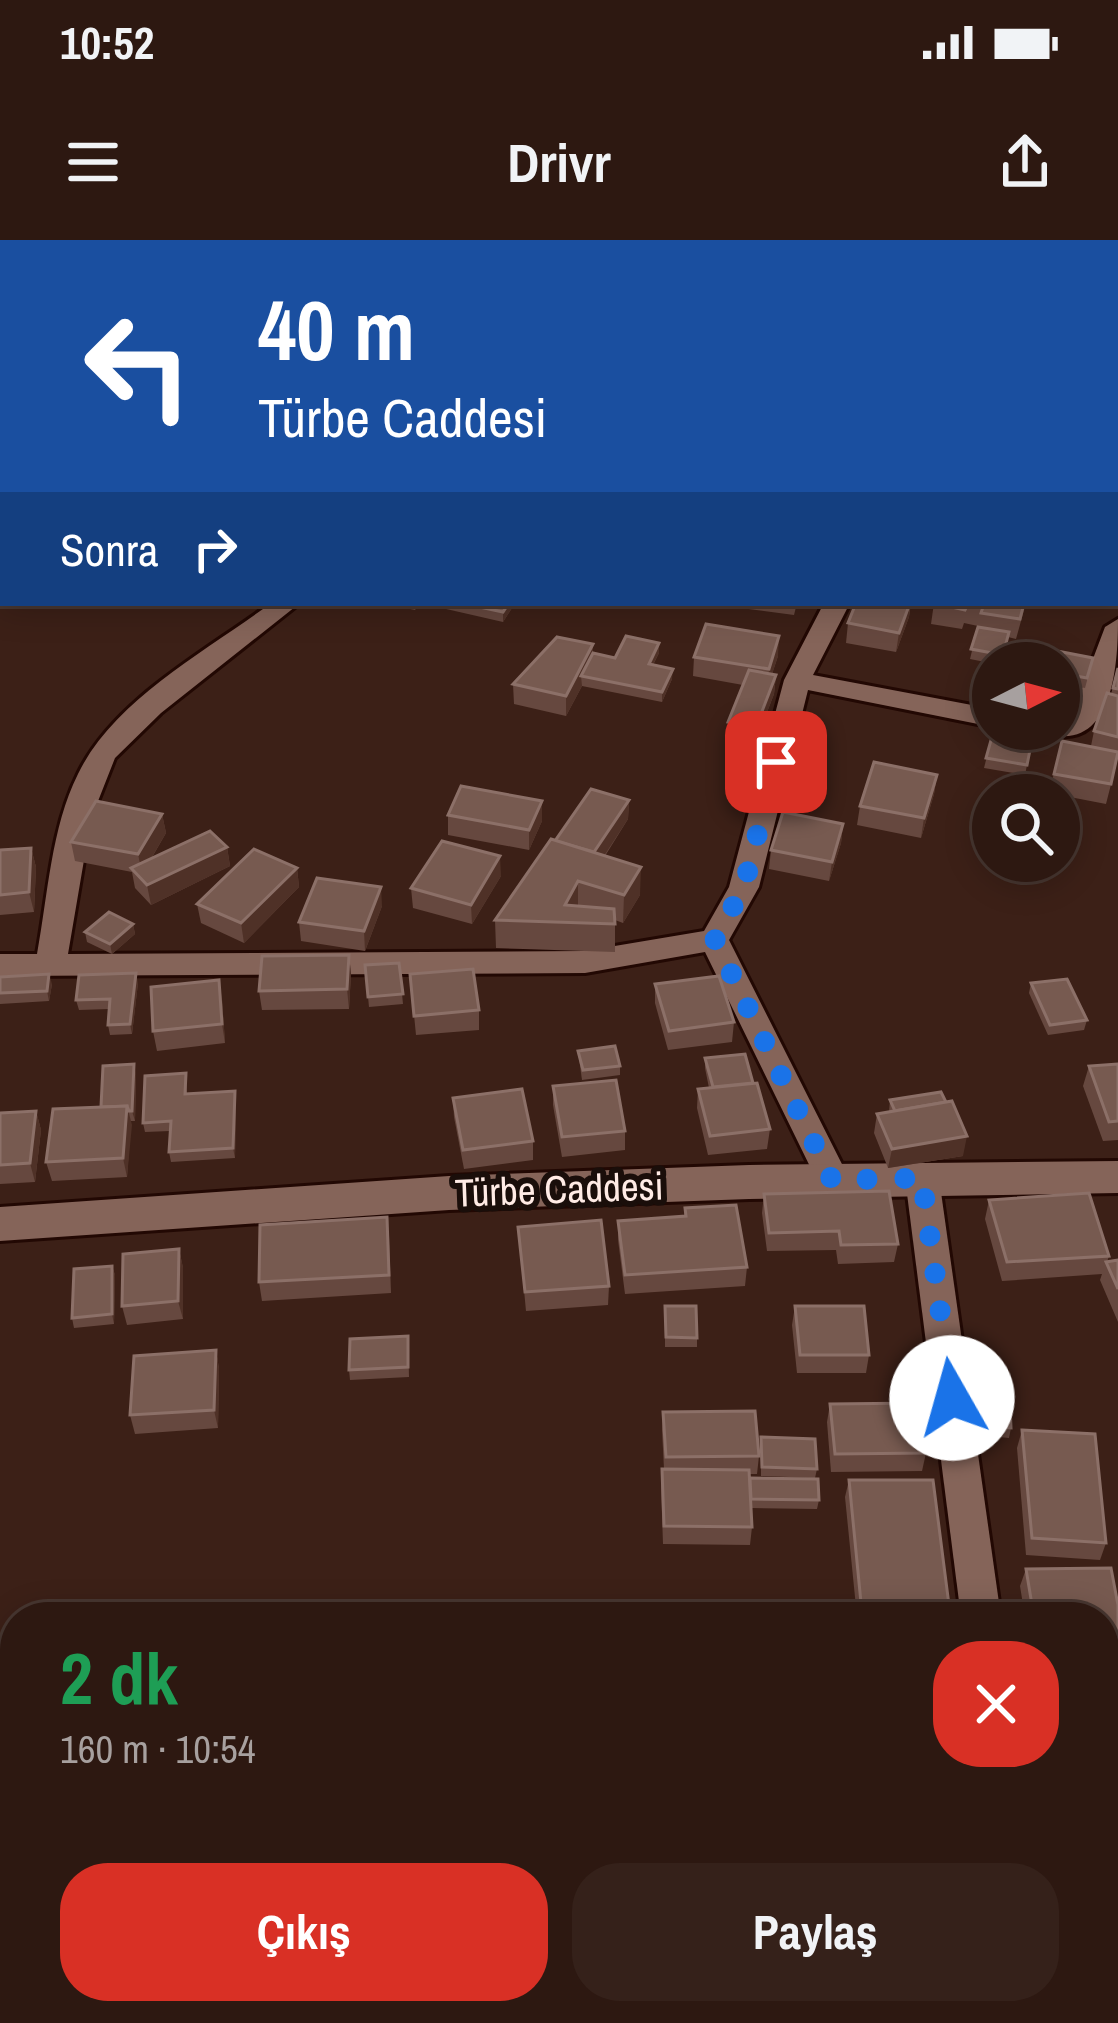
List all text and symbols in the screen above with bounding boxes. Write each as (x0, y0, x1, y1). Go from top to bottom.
text: 10:52 (60, 12, 154, 73)
text: Drivr (507, 126, 611, 199)
icon: menu (60, 129, 126, 195)
icon: share (992, 129, 1058, 195)
text: 40 m (258, 273, 415, 386)
icon: left (60, 288, 216, 444)
text: Türbe Caddesi (258, 381, 547, 454)
icon: right (182, 516, 248, 582)
text: Sonra (60, 519, 158, 580)
north arrow (972, 642, 1080, 750)
map controls (972, 642, 1080, 882)
pin (725, 711, 827, 813)
icon: arrive (743, 729, 809, 795)
button: search (972, 774, 1080, 882)
street label: Türbe Caddesi (454, 1159, 664, 1219)
position arrow (889, 1335, 1015, 1461)
text: 2 dk (60, 1629, 178, 1726)
button: close (933, 1641, 1059, 1767)
text: 160 m · 10:54 (60, 1723, 256, 1775)
button: Çıkış (60, 1863, 548, 2001)
button: Paylaş (572, 1863, 1059, 2001)

